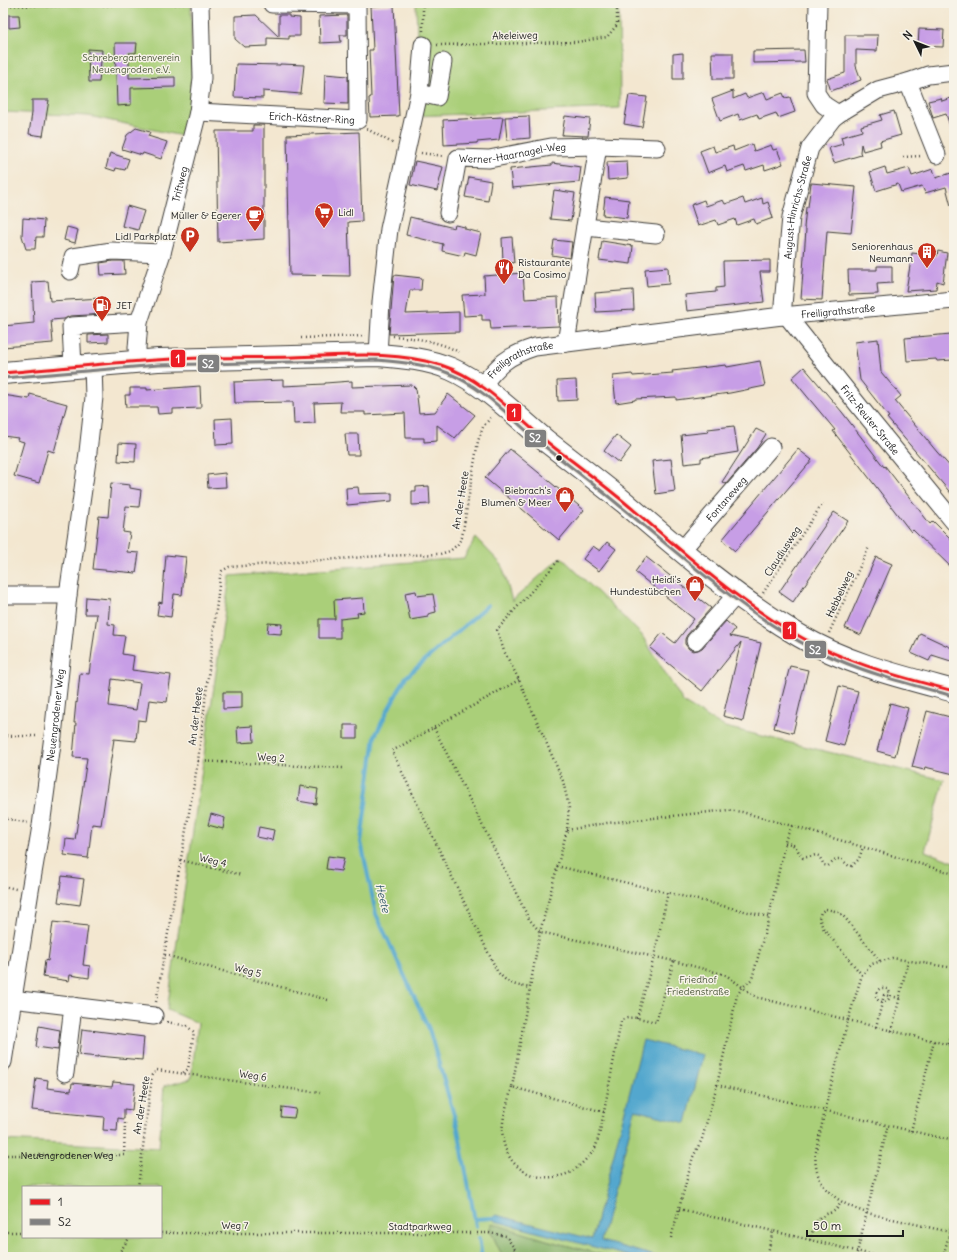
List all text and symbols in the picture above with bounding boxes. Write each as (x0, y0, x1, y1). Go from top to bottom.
north arrow (895, 22, 935, 62)
text: N (900, 28, 915, 43)
street label: Akeleiweg (492, 29, 538, 42)
park label: Schrebergartenverein Neuengroden e.V. (82, 51, 180, 76)
street label: Erich-Kästner-Ring (269, 110, 355, 127)
street label: Werner-Haarnagel-Weg (459, 140, 566, 166)
street label: August-Hinrichs-Straße (781, 154, 815, 260)
street label: Triftweg (169, 165, 191, 203)
supermarket icon: Lidl (313, 201, 335, 229)
cafe icon: Müller & Egerer (244, 204, 266, 232)
place label: Lidl (338, 206, 354, 219)
place label: Müller & Egerer (171, 209, 241, 222)
parking icon: Lidl Parkplatz (179, 225, 201, 253)
place label: Lidl Parkplatz (115, 230, 176, 243)
place label: Seniorenhaus Neumann (852, 240, 913, 265)
building icon: Seniorenhaus Neumann (916, 241, 938, 269)
place label: Ristaurante Da Cosimo (518, 256, 570, 281)
restaurant icon: Ristaurante Da Cosimo (493, 257, 515, 285)
fuel station icon: JET (91, 294, 113, 322)
place label: JET (116, 299, 132, 312)
street label: Freiligrathstraße (801, 301, 876, 321)
street label: Freiligrathstraße (485, 339, 554, 381)
line badge: 1 (170, 349, 186, 368)
text: 1 (176, 352, 180, 366)
line badge: S2 (197, 354, 220, 373)
text: S2 (202, 357, 214, 371)
street label: Fritz-Reuter-Straße (838, 382, 902, 458)
line badge: 1 (506, 403, 522, 422)
text: 1 (512, 406, 516, 420)
line badge: S2 (524, 429, 547, 448)
text: S2 (529, 431, 541, 445)
unlabelled marker (554, 453, 564, 463)
street label: An der Heete (449, 470, 472, 530)
street label: Fontaneweg (703, 474, 750, 524)
place label: Biebrach's Blumen & Meer (481, 484, 551, 509)
shop icon: Biebrach's Blumen & Meer (554, 485, 576, 513)
street label: Claudiusweg (761, 524, 804, 579)
street label: Hebbelweg (823, 569, 856, 620)
place label: Heidi's Hundestübchen (610, 573, 681, 598)
shop icon: Heidi's Hundestübchen (684, 574, 706, 602)
line badge: 1 (782, 621, 797, 640)
text: 1 (788, 623, 792, 637)
line badge: S2 (804, 640, 827, 659)
text: S2 (809, 643, 821, 657)
street label: Neuengrodener Weg (44, 668, 67, 762)
street label: An der Heete (185, 686, 206, 746)
street label: Weg 2 (257, 750, 286, 765)
street label: Weg 4 (198, 851, 228, 870)
water label: Heete (373, 882, 394, 915)
street label: Weg 5 (233, 961, 263, 980)
park label: Friedhof Friedenstraße (667, 973, 729, 998)
street label: Weg 6 (238, 1067, 268, 1084)
street label: An der Heete (130, 1075, 153, 1135)
street label: Neuengrodener Weg (20, 1149, 114, 1162)
legend (22, 1186, 162, 1238)
text: 1 (58, 1194, 63, 1209)
scale bar (807, 1212, 903, 1238)
text: S2 (58, 1214, 72, 1229)
text: 50 m (813, 1218, 842, 1233)
street label: Weg 7 (222, 1219, 249, 1232)
street label: Stadtparkweg (388, 1220, 452, 1233)

